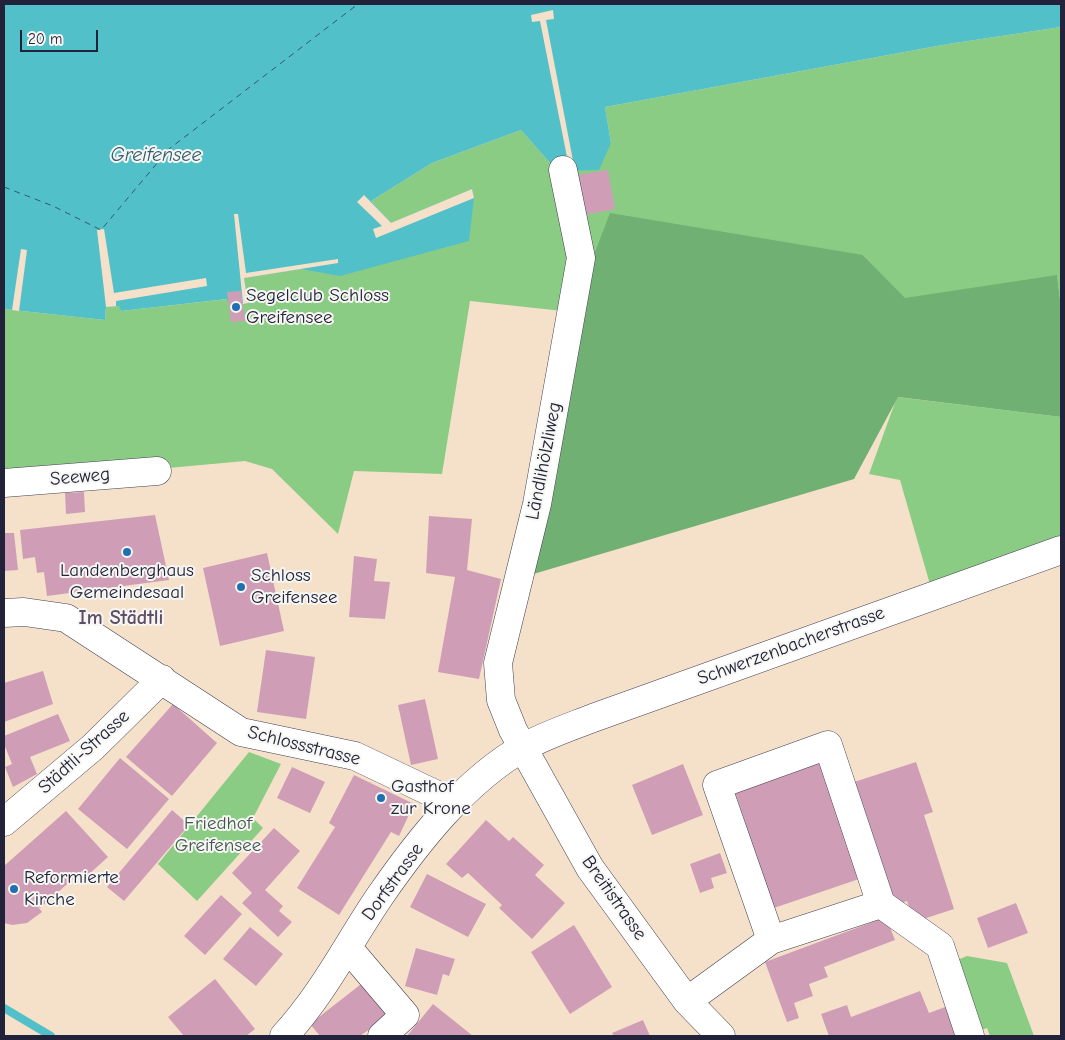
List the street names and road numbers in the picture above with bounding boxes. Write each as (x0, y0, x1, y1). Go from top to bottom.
street label: Ländlihölzliweg (521, 400, 567, 522)
street label: Seeweg (49, 463, 111, 491)
street label: Schwerzenbacherstrasse (694, 601, 888, 691)
street label: Städtli-Strasse (34, 705, 134, 799)
street label: Schlossstrasse (245, 721, 363, 771)
street label: Dorfstrasse (357, 839, 429, 925)
street label: Breitistrasse (577, 851, 651, 945)

